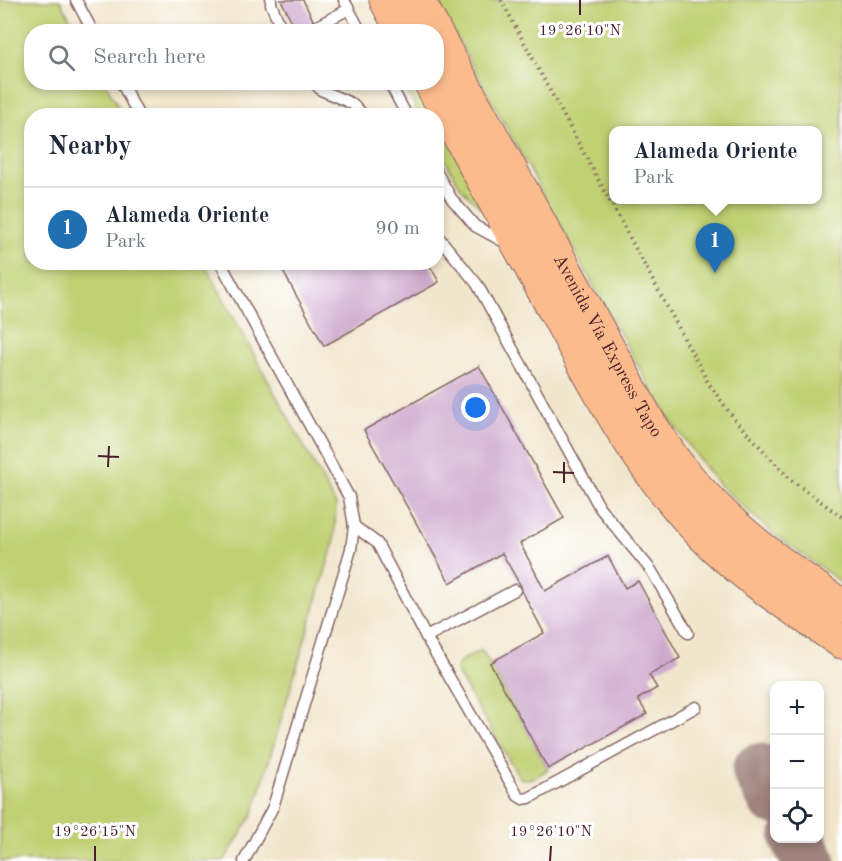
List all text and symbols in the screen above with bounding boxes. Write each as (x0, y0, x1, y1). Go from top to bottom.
search box (24, 24, 444, 90)
text: 19°26'10"N (539, 24, 621, 39)
icon: search (45, 41, 78, 74)
text: Search here (93, 46, 206, 68)
popup (609, 126, 822, 204)
text: Nearby (48, 134, 132, 160)
text: Alameda Oriente (633, 141, 798, 163)
text: Park (633, 168, 674, 188)
text: Alameda Oriente (105, 205, 269, 227)
text: 1 (62, 219, 73, 239)
text: 90 m (375, 219, 420, 239)
pin: 1 (696, 224, 734, 273)
text: Park (105, 232, 146, 252)
street label: Avenida Vía Express Tapo (550, 252, 665, 441)
your location (461, 393, 490, 422)
map controls (770, 681, 824, 843)
button: + (770, 681, 824, 735)
button: − (770, 735, 824, 789)
button: locate (770, 789, 824, 843)
text: 19°26'15"N (54, 825, 136, 840)
text: 19°26'10"N (510, 825, 592, 840)

